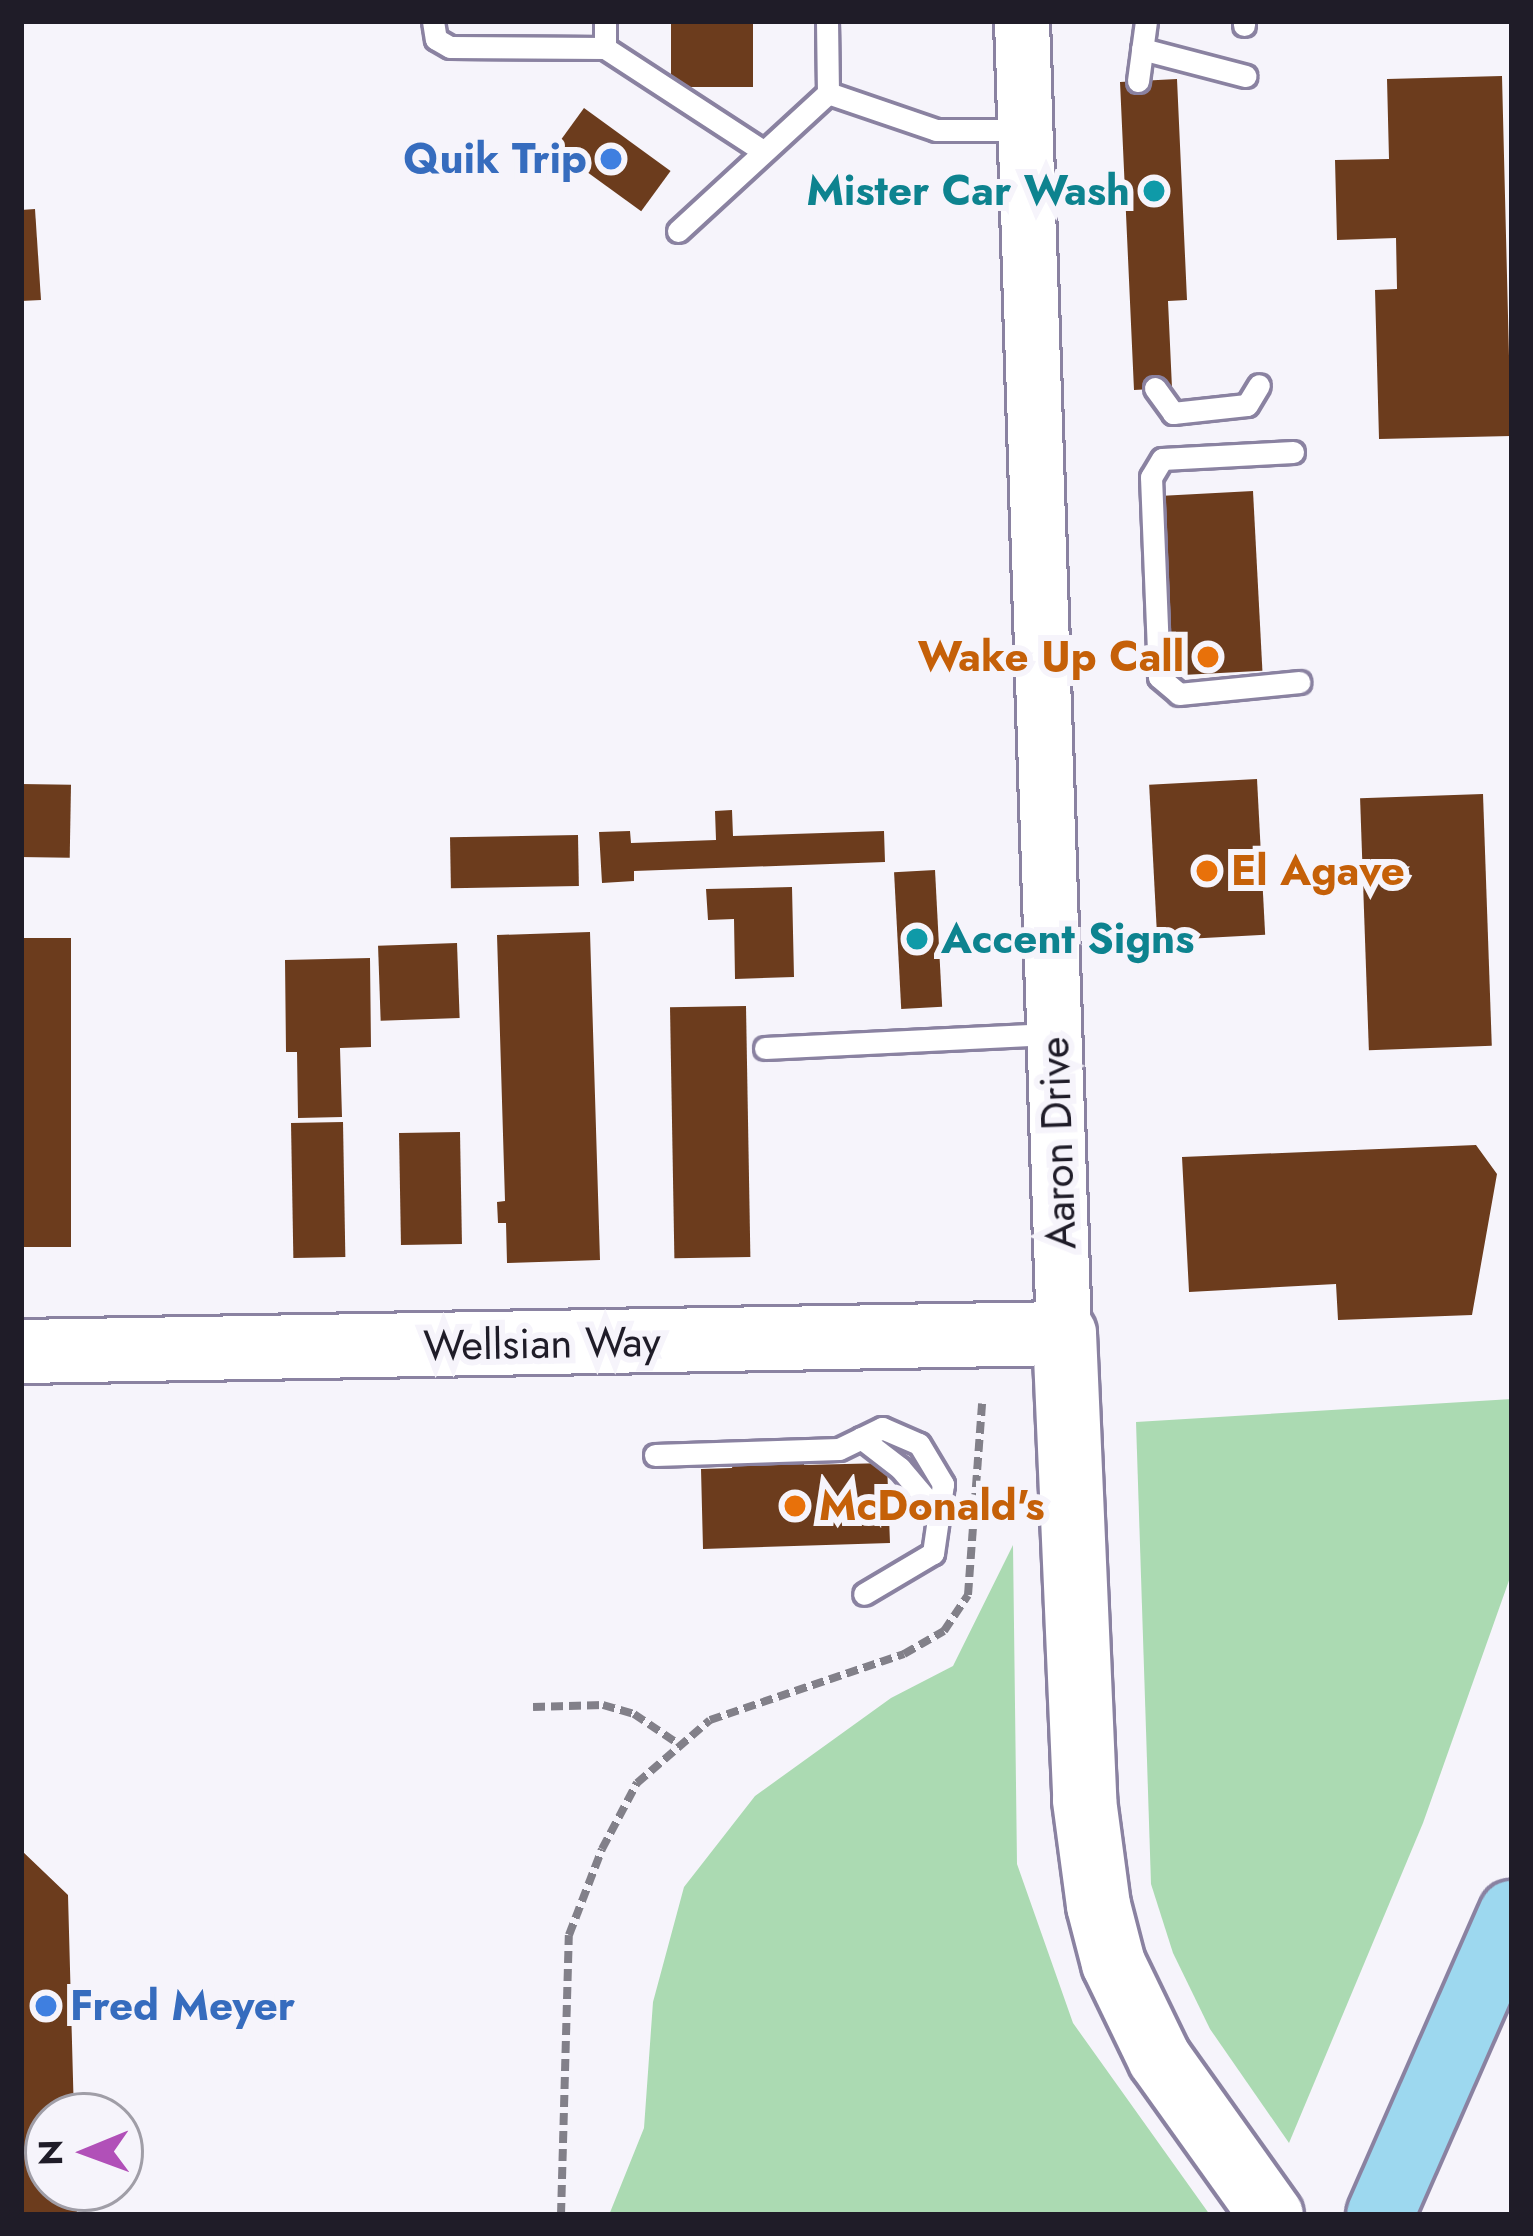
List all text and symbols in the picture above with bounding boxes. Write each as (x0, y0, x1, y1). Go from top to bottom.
place label: Quik Trip (403, 134, 587, 184)
marker: Quik Trip (598, 146, 624, 172)
place label: Mister Car Wash (806, 166, 1130, 216)
marker: Mister Car Wash (1141, 178, 1167, 204)
place label: Wake Up Call (918, 632, 1184, 682)
marker: Wake Up Call (1195, 644, 1221, 670)
place label: El Agave (1231, 846, 1405, 896)
marker: El Agave (1194, 858, 1220, 884)
place label: Accent Signs (941, 914, 1194, 964)
marker: Accent Signs (904, 926, 930, 952)
street label: Aaron Drive (1029, 1036, 1087, 1250)
street label: Wellsian Way (423, 1317, 661, 1371)
place label: McDonald's (819, 1481, 1045, 1531)
marker: McDonald's (782, 1493, 808, 1519)
place label: Fred Meyer (70, 1981, 295, 2031)
marker: Fred Meyer (33, 1993, 59, 2019)
north arrow (24, 2092, 144, 2212)
text: N (27, 2139, 74, 2166)

